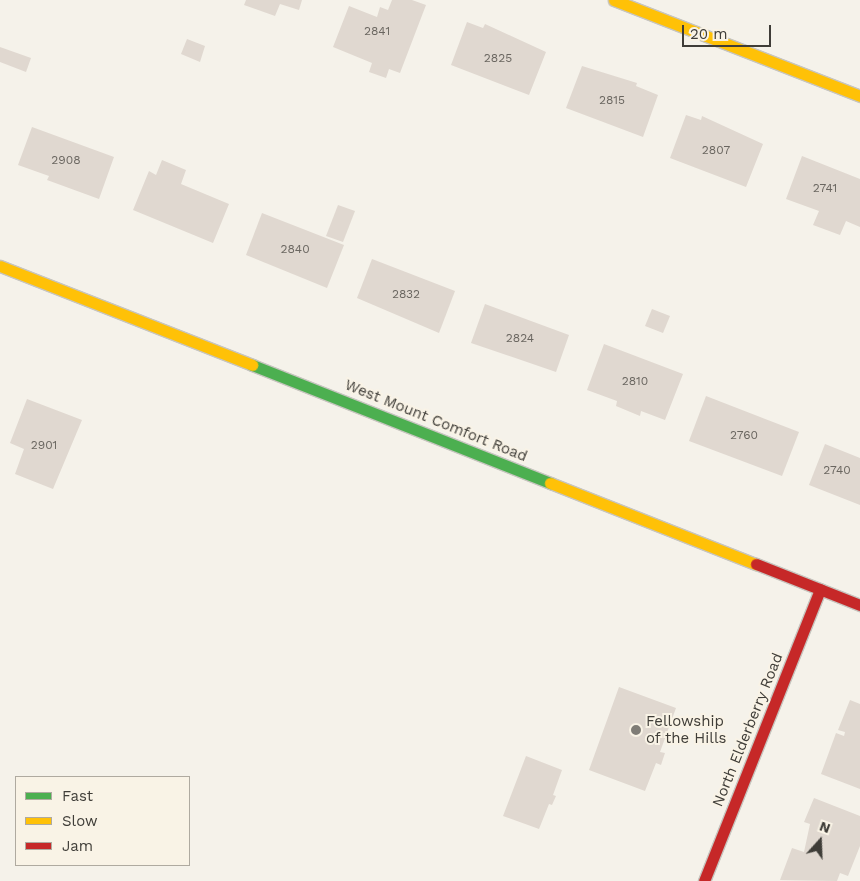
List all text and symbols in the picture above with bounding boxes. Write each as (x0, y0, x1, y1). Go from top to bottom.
scale bar (685, 15, 774, 47)
house number: 2841 (364, 25, 390, 39)
text: 20 m (690, 25, 728, 43)
house number: 2825 (484, 52, 512, 66)
house number: 2815 (599, 94, 625, 108)
house number: 2807 (702, 144, 730, 158)
house number: 2908 (51, 154, 81, 168)
house number: 2741 (813, 182, 837, 196)
house number: 2840 (280, 243, 310, 257)
house number: 2832 (392, 288, 420, 302)
house number: 2824 (506, 332, 534, 346)
house number: 2810 (622, 375, 648, 389)
street label: West Mount Comfort Road (342, 376, 530, 466)
house number: 2760 (730, 429, 758, 443)
house number: 2901 (31, 439, 57, 453)
house number: 2740 (823, 464, 851, 478)
street label: North Elderberry Road (709, 650, 787, 810)
place label: Fellowship of the Hills (646, 712, 727, 747)
marker: Fellowship of the Hills (630, 724, 642, 736)
legend (15, 776, 190, 866)
text: Fast (62, 787, 93, 805)
text: Slow (62, 812, 98, 830)
north arrow (795, 816, 845, 866)
text: N (818, 818, 833, 836)
text: Jam (62, 837, 93, 855)

